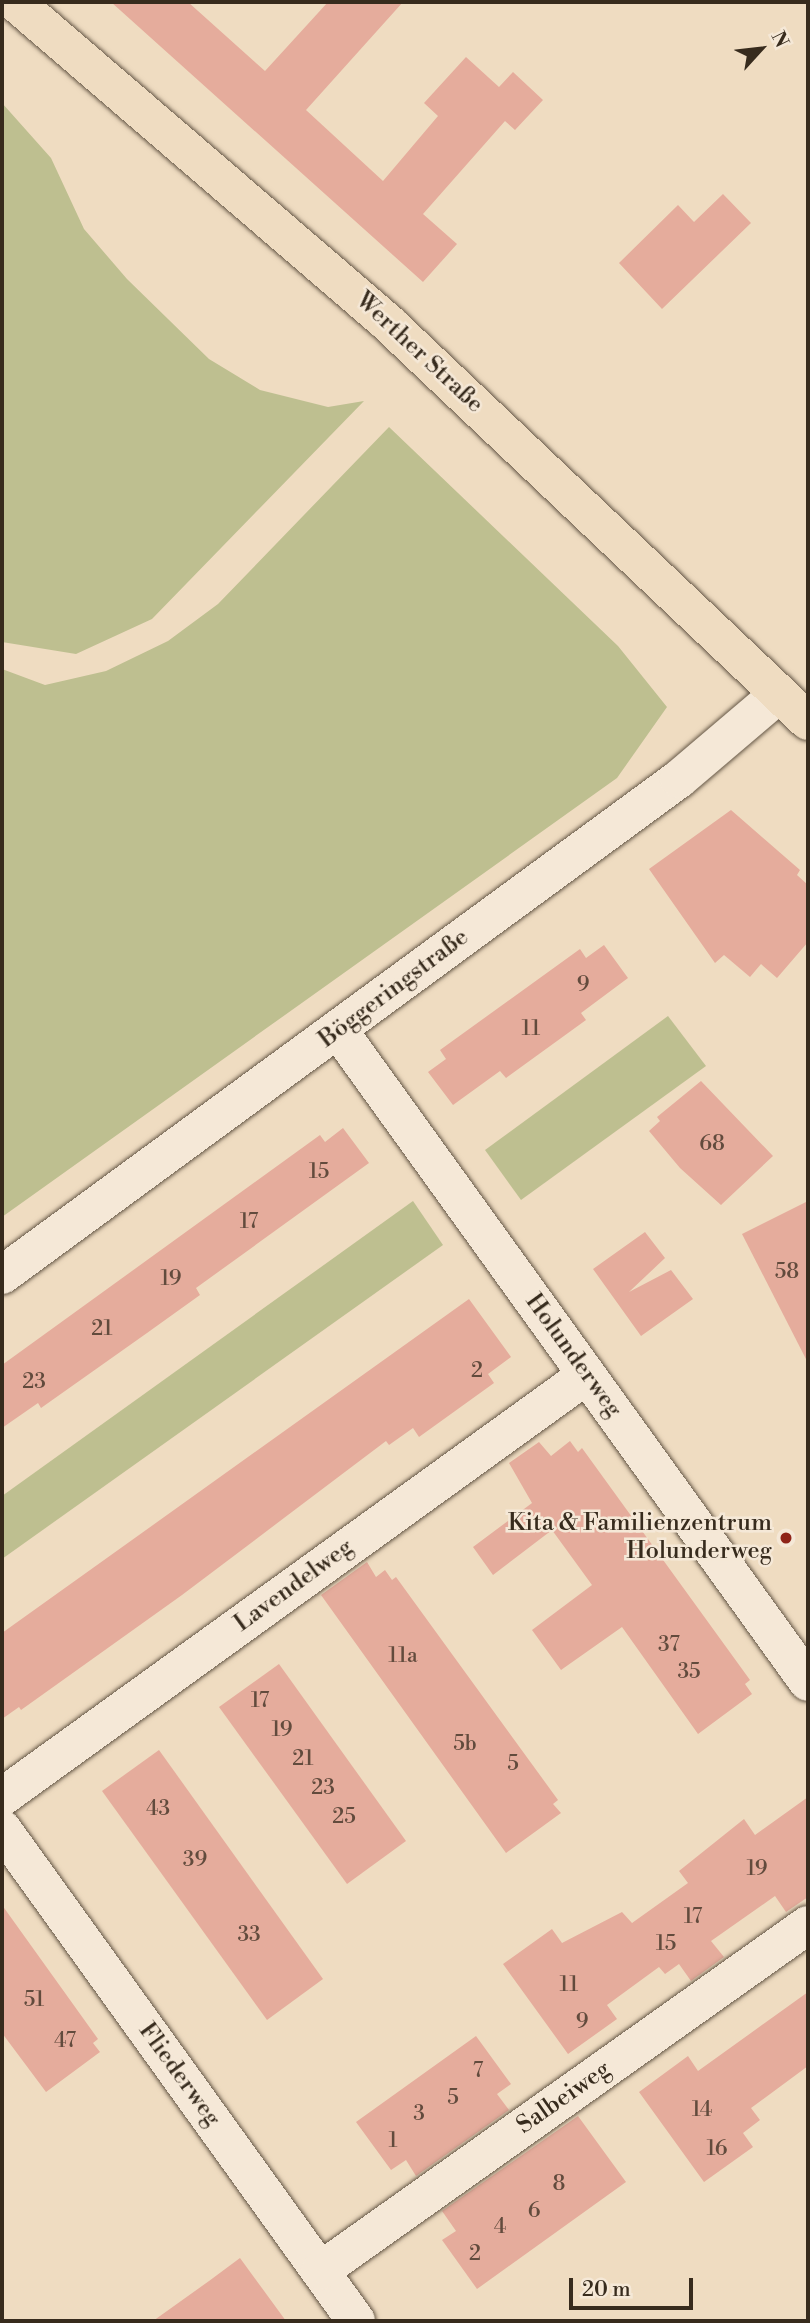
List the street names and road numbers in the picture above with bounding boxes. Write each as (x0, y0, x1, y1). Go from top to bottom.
street label: Werther Straße (349, 286, 489, 420)
street label: Böggeringstraße (314, 923, 474, 1055)
street label: Holunderweg (519, 1289, 627, 1423)
street label: Lavendelweg (229, 1533, 359, 1639)
street label: Fliederweg (132, 2018, 226, 2132)
street label: Salbeiweg (512, 2055, 616, 2141)

